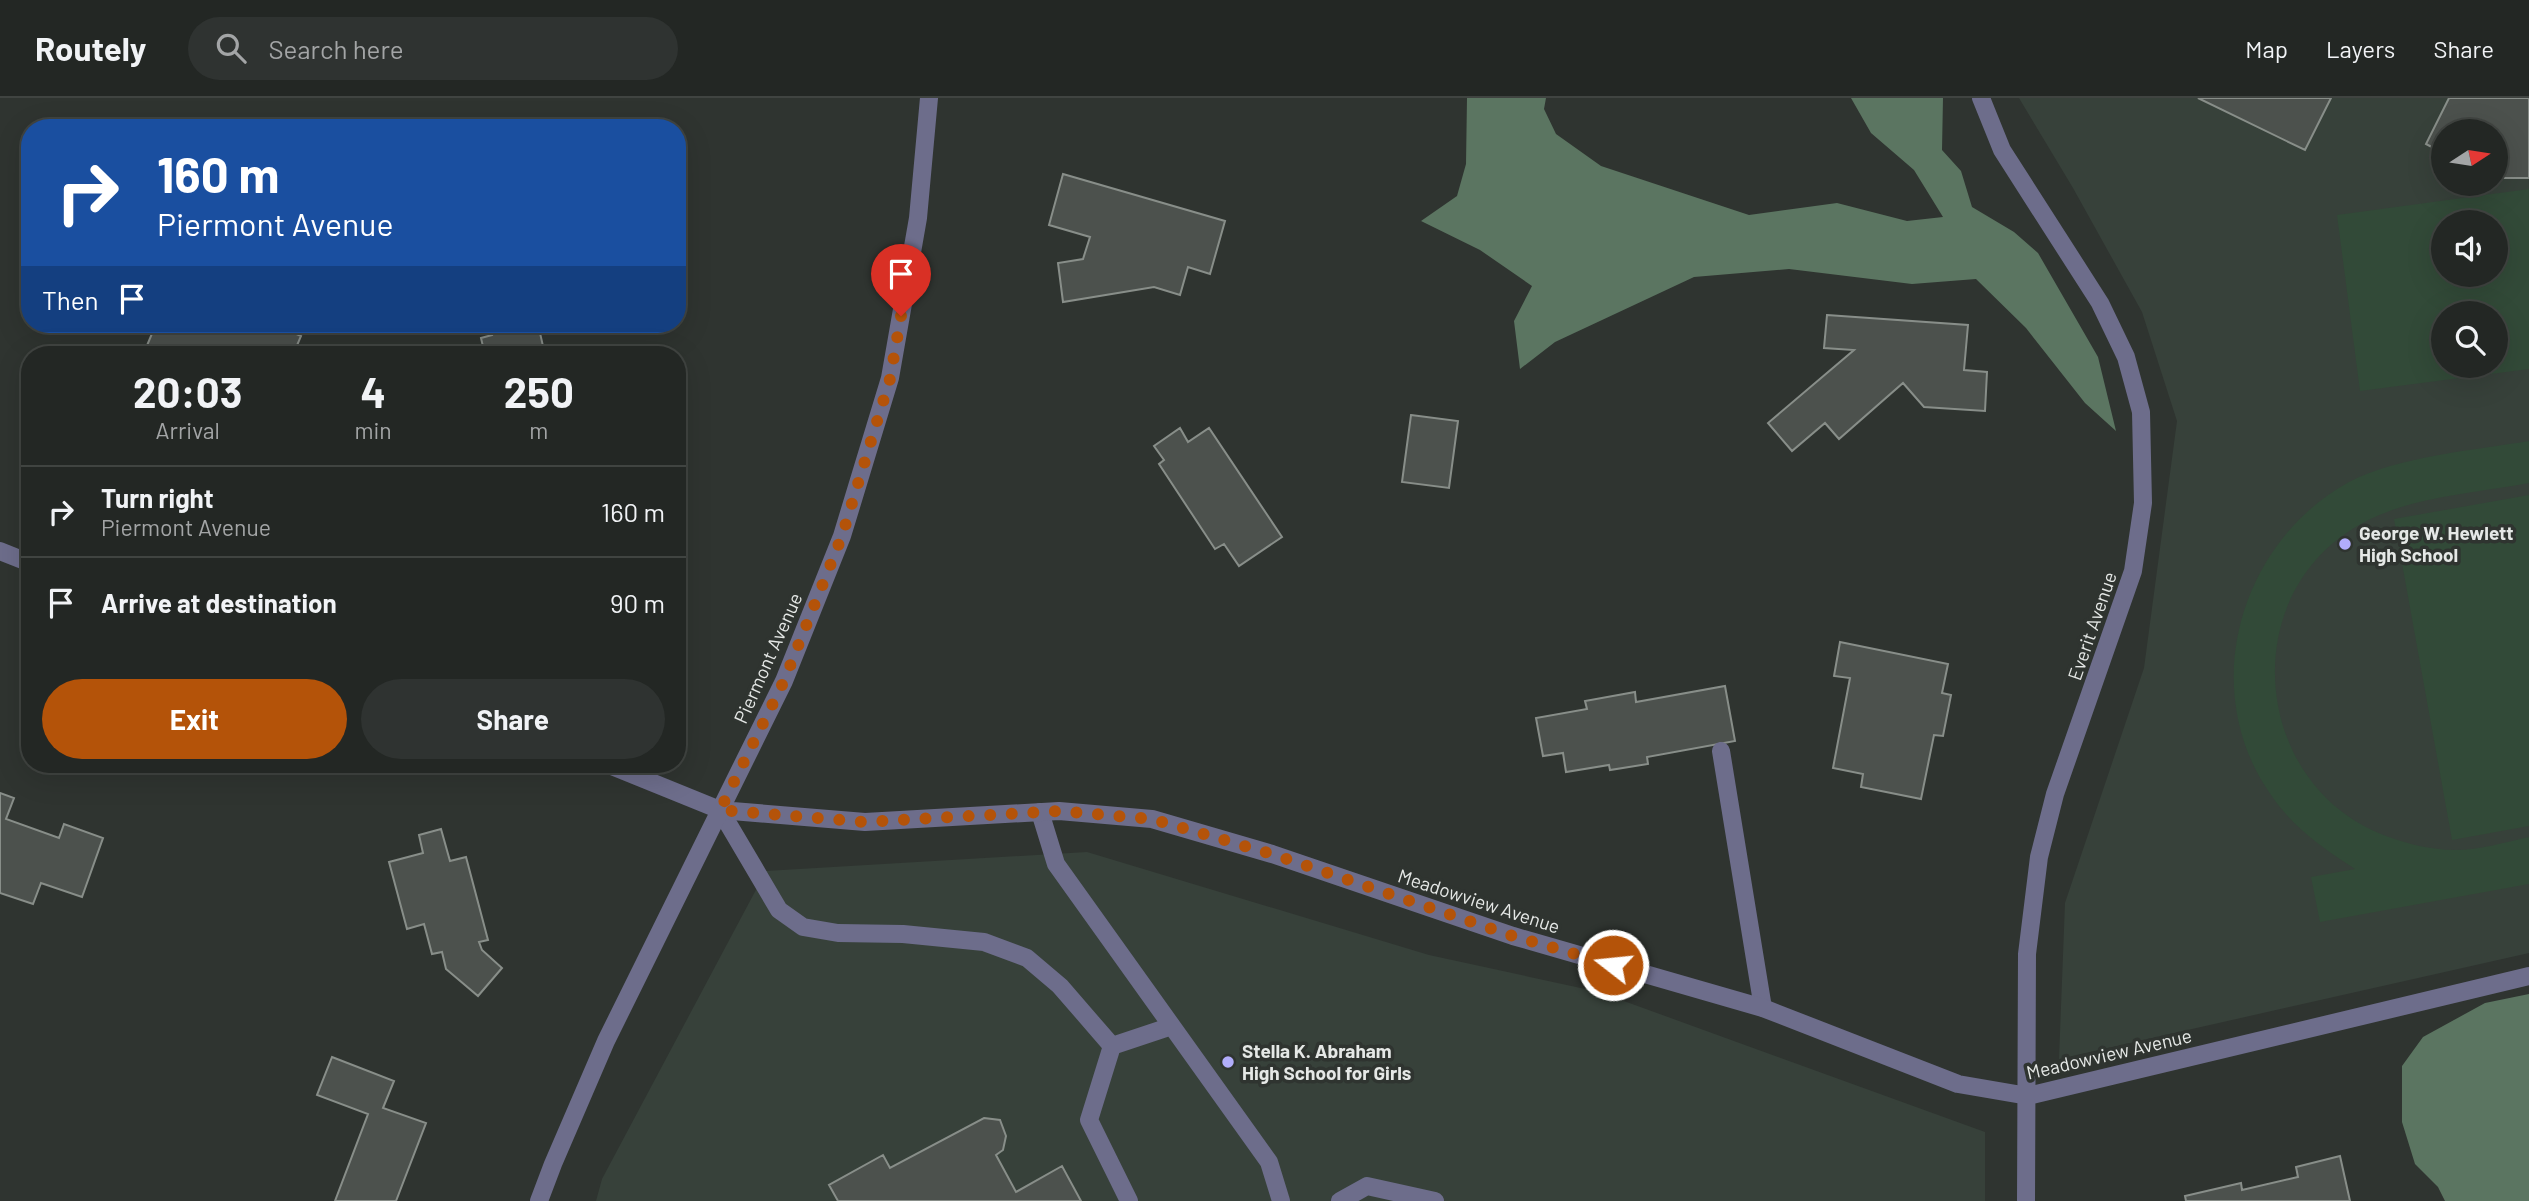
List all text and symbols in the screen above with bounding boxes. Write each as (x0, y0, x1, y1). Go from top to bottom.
search box (188, 17, 678, 80)
text: Routely (35, 28, 146, 68)
icon: search (212, 29, 250, 67)
text: Search here (268, 33, 404, 64)
text: Map (2245, 34, 2288, 63)
text: Layers (2326, 34, 2395, 63)
text: Share (2433, 34, 2494, 63)
north arrow (2431, 119, 2508, 196)
map controls (2431, 119, 2508, 378)
text: 160 m (157, 144, 279, 203)
icon: right (42, 147, 133, 238)
text: Piermont Avenue (157, 204, 393, 242)
button: sound (2431, 210, 2508, 287)
pin (871, 244, 931, 316)
icon: arrive (882, 255, 920, 293)
icon: arrive (113, 280, 151, 318)
text: Then (42, 284, 99, 315)
button: search (2431, 301, 2508, 378)
text: 20:03 (133, 366, 242, 416)
text: 4 (360, 366, 386, 416)
text: 250 (504, 366, 574, 416)
text: Arrival (156, 416, 220, 444)
text: min (354, 416, 392, 444)
text: m (529, 416, 548, 444)
text: Turn right (101, 482, 214, 513)
icon: right (42, 493, 80, 531)
text: 160 m (601, 496, 665, 527)
text: Piermont Avenue (101, 513, 271, 541)
place label: George W. Hewlett High School (2359, 521, 2514, 566)
marker: George W. Hewlett High School (2337, 536, 2353, 552)
street label: Everit Avenue (2062, 569, 2121, 683)
icon: arrive (42, 584, 80, 622)
text: Arrive at destination (101, 587, 337, 618)
text: 90 m (610, 587, 665, 618)
street label: Piermont Avenue (728, 589, 807, 727)
button: Exit (42, 679, 347, 759)
button: Share (361, 679, 665, 759)
street label: Meadowview Avenue (1395, 863, 1563, 938)
position arrow (1576, 928, 1650, 1002)
street label: Meadowview Avenue (2024, 1023, 2194, 1084)
place label: Stella K. Abraham High School for Girls (1242, 1039, 1411, 1084)
marker: Stella K. Abraham High School for Girls (1220, 1054, 1236, 1070)

